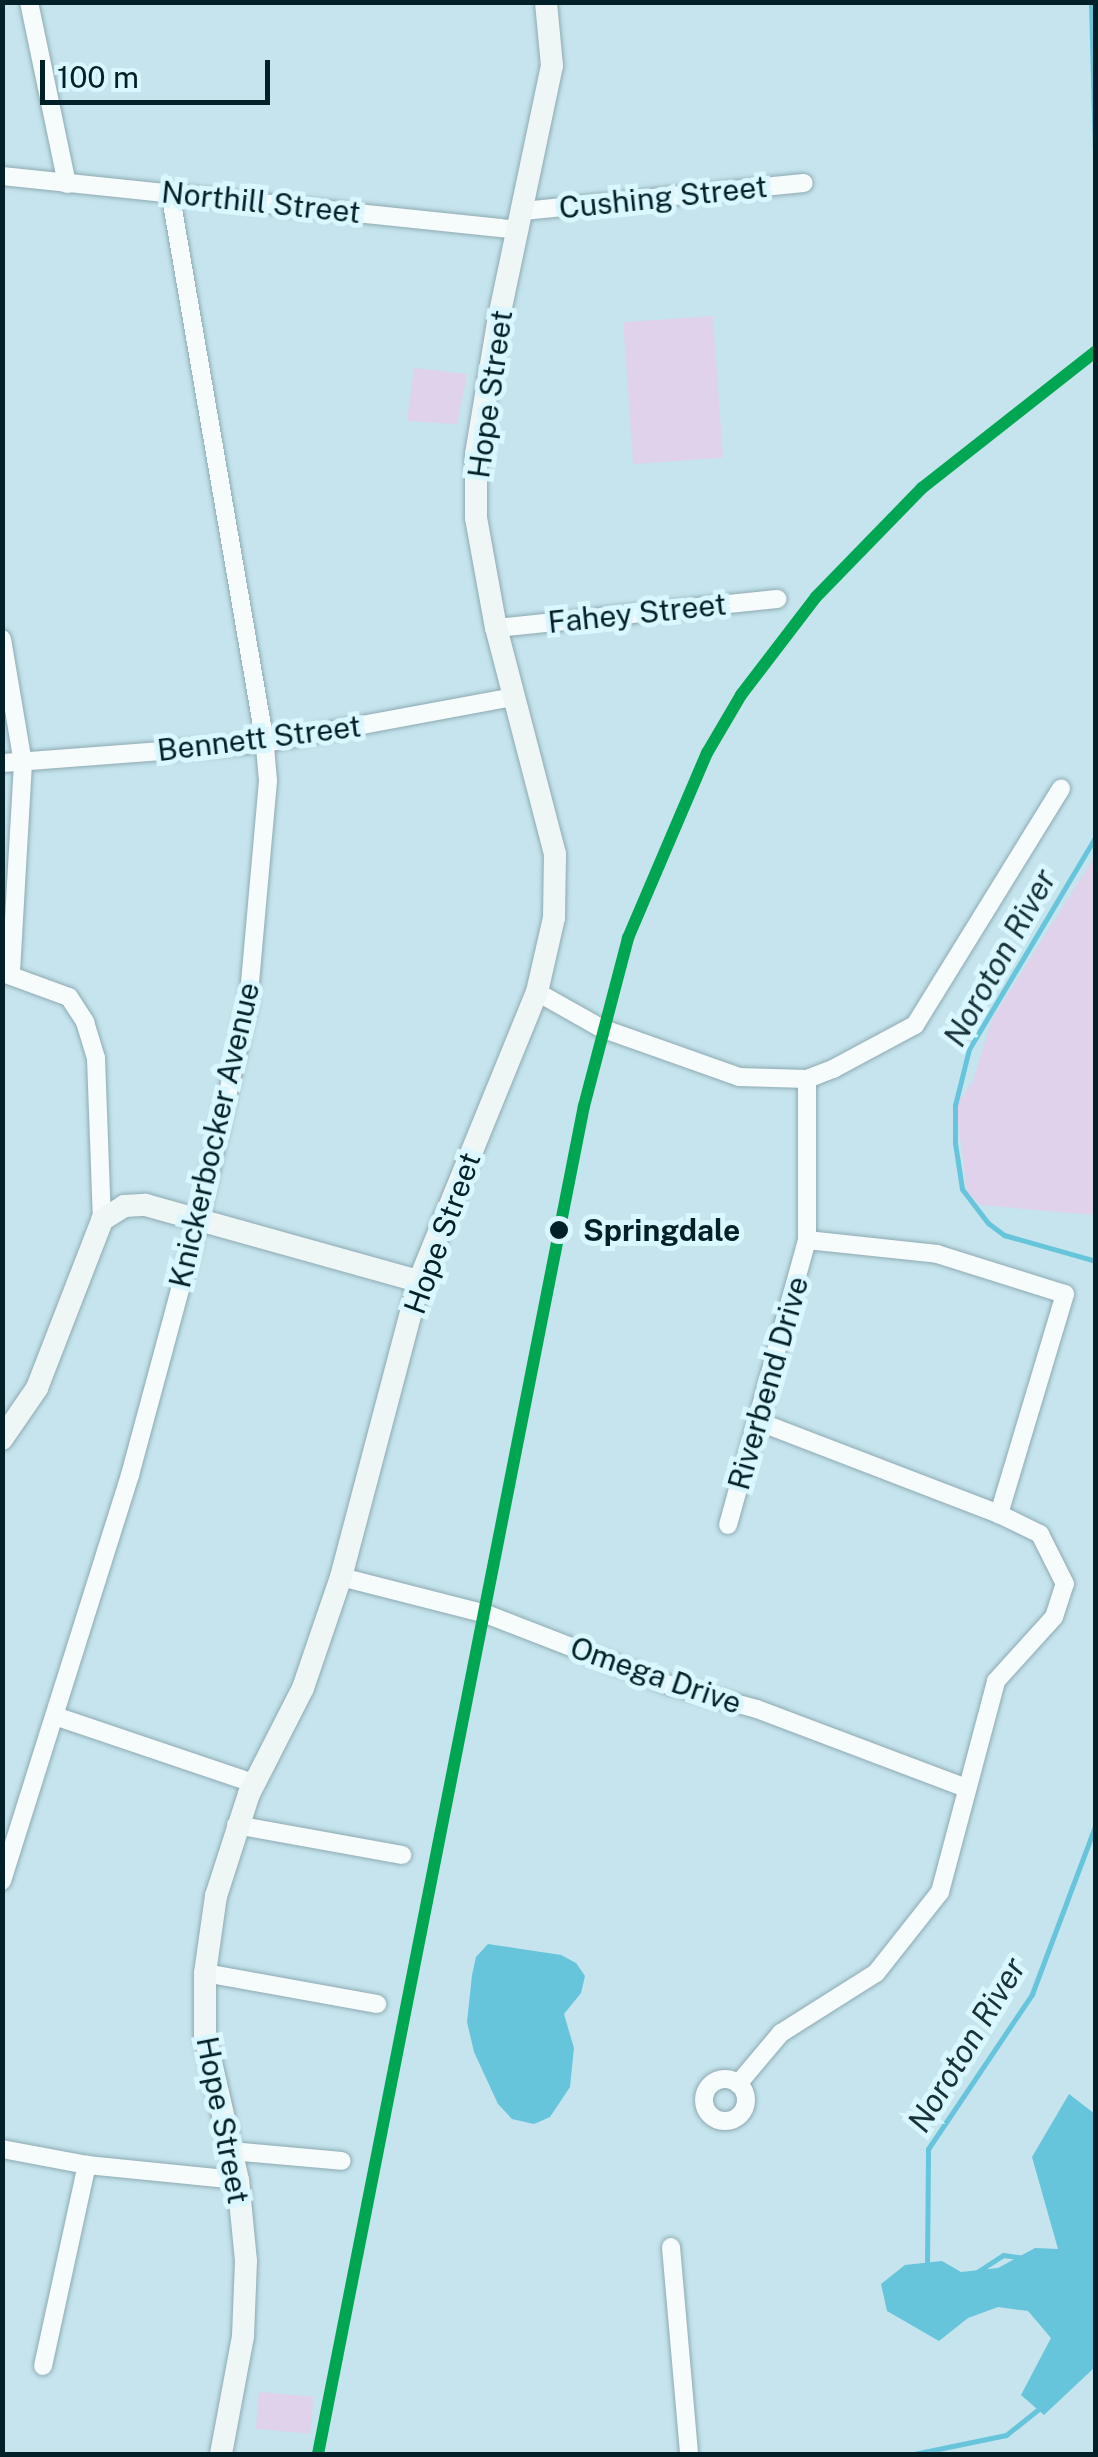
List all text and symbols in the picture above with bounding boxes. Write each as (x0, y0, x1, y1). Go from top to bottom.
scale bar (45, 40, 275, 102)
text: 100 m (57, 59, 139, 95)
street label: Cushing Street (557, 168, 769, 226)
street label: Northill Street (160, 174, 362, 230)
street label: Hope Street (460, 308, 520, 480)
street label: Fahey Street (546, 586, 728, 640)
street label: Bennett Street (155, 708, 363, 768)
water label: Noroton River (936, 863, 1064, 1053)
street label: Knickerbocker Avenue (161, 979, 267, 1291)
street label: Hope Street (396, 1147, 488, 1319)
place label: Springdale (583, 1212, 740, 1248)
marker: Springdale (544, 1215, 574, 1245)
street label: Riverbend Drive (720, 1272, 816, 1494)
street label: Omega Drive (566, 1629, 746, 1721)
water label: Noroton River (900, 1951, 1034, 2139)
street label: Hope Street (189, 2033, 257, 2207)

